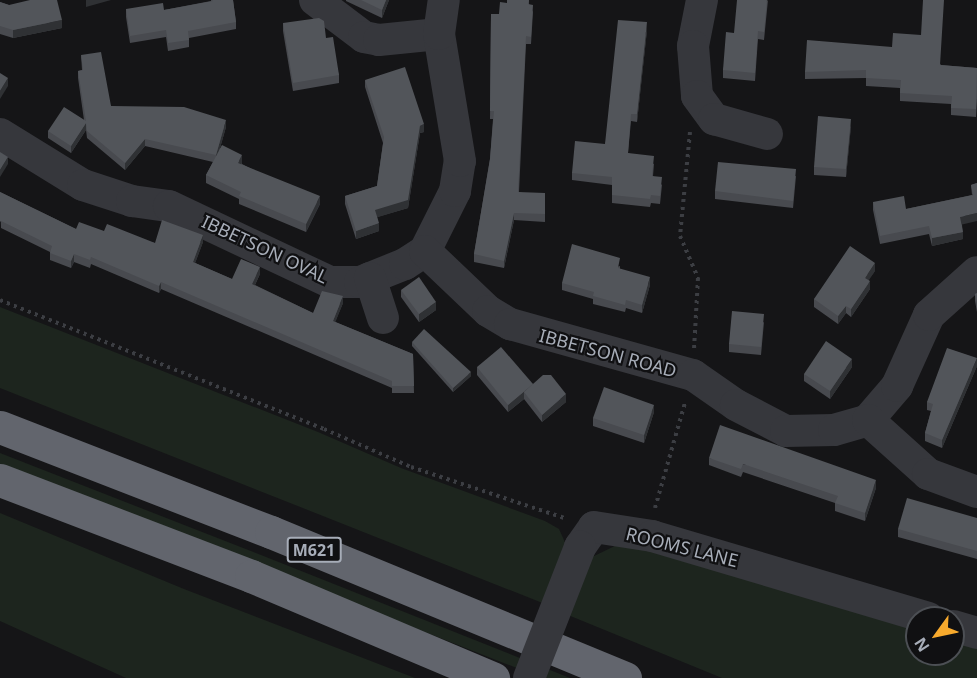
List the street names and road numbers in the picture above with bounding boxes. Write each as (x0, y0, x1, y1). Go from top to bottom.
street label: IBBETSON OVAL (198, 210, 332, 288)
street label: IBBETSON ROAD (537, 324, 679, 382)
street label: ROOMS LANE (624, 523, 740, 571)
road number: M621 (286, 537, 342, 563)

